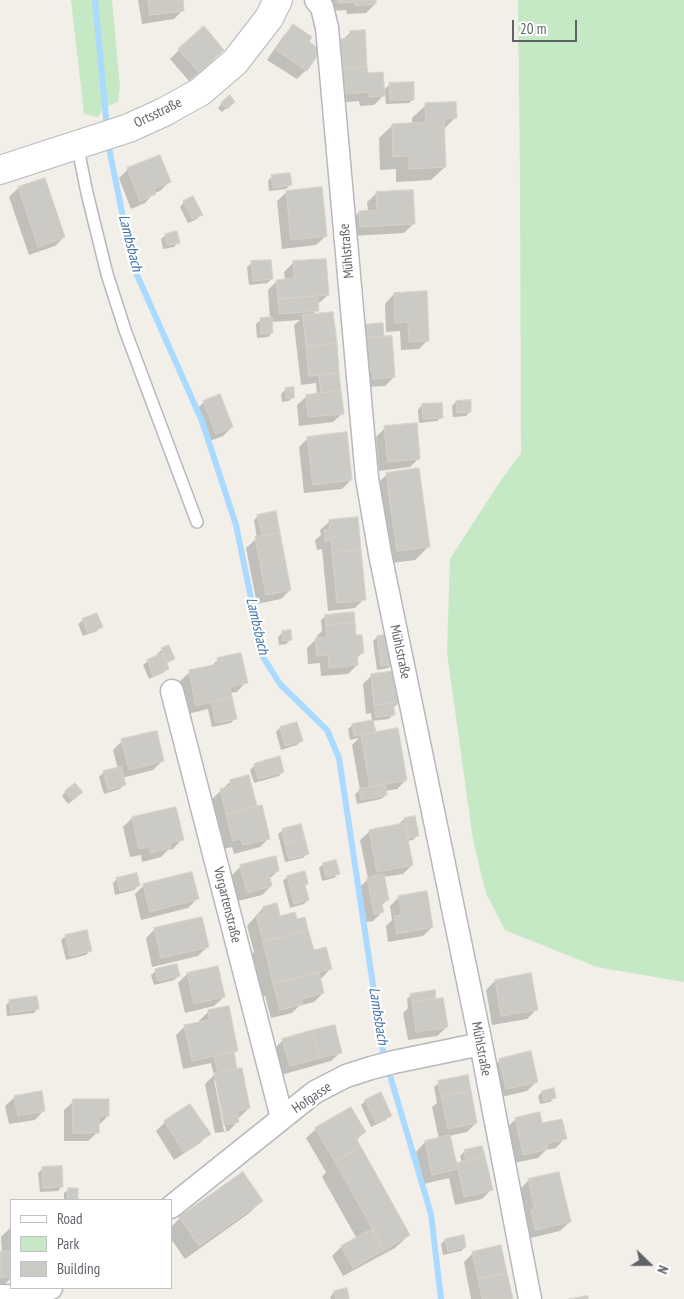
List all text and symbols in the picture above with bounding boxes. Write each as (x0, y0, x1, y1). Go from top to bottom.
scale bar (514, 10, 579, 42)
text: 20 m (520, 19, 546, 38)
street label: Ortsstraße (131, 94, 185, 132)
water label: Lambsbach (114, 213, 146, 273)
street label: Mühlstraße (336, 223, 358, 279)
water label: Lambsbach (242, 596, 272, 656)
street label: Mühlstraße (386, 623, 414, 681)
street label: Vorgartenstraße (209, 865, 245, 945)
water label: Lambsbach (365, 986, 391, 1046)
street label: Mühlstraße (468, 1020, 494, 1078)
street label: Hofgasse (289, 1079, 335, 1117)
legend (10, 1199, 172, 1289)
text: Road (57, 1209, 83, 1228)
text: Park (57, 1234, 79, 1253)
north arrow (624, 1239, 674, 1289)
text: Building (57, 1259, 100, 1278)
text: N (653, 1263, 673, 1276)

